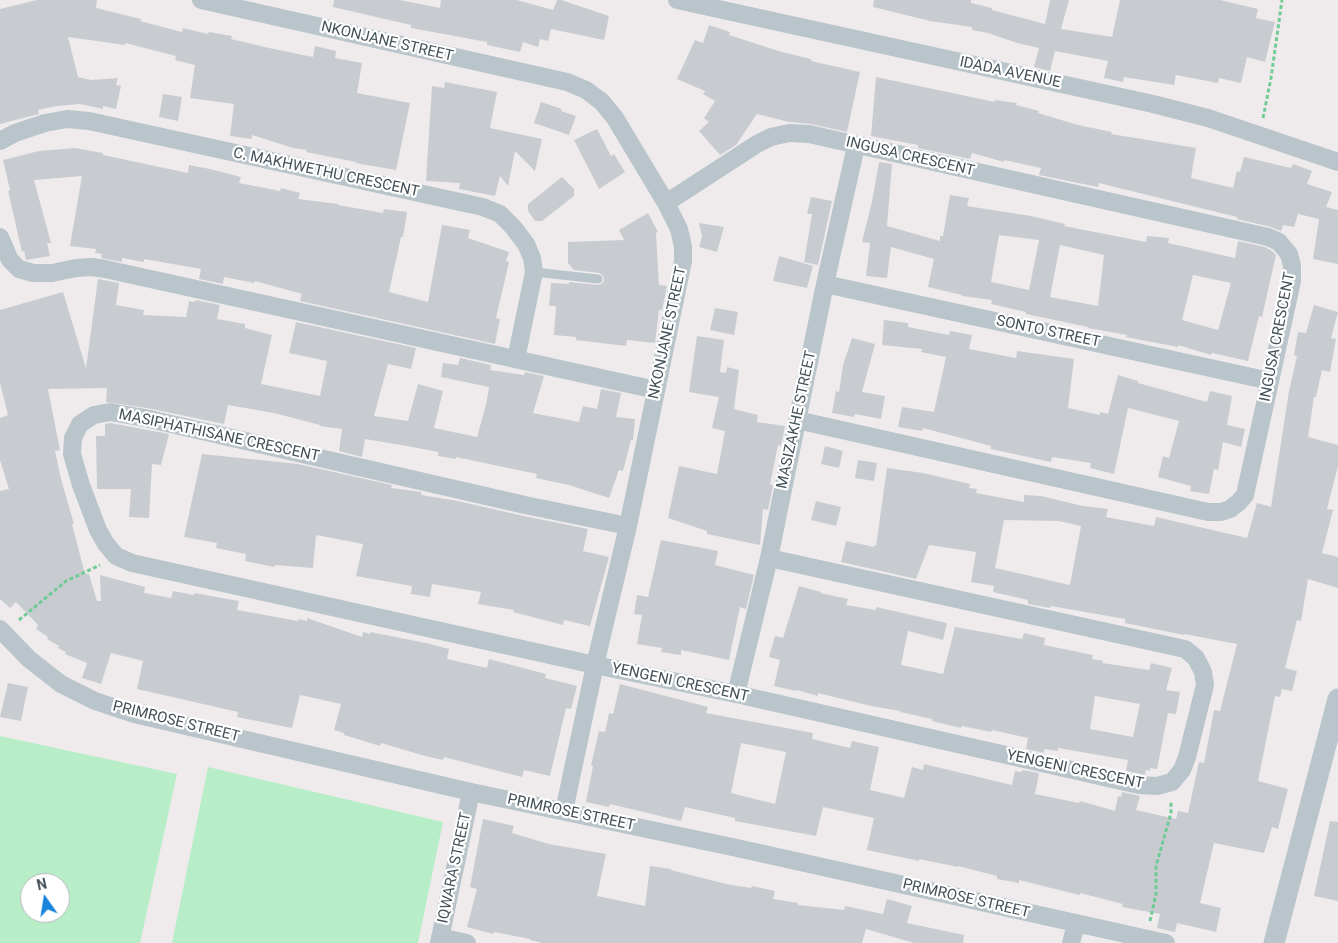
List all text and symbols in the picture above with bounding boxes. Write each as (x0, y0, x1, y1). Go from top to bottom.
street label: NKONJANE STREET (319, 18, 455, 66)
street label: IDADA AVENUE (958, 53, 1062, 93)
street label: INGUSA CRESCENT (844, 133, 976, 181)
street label: C. MAKHWETHU CRESCENT (231, 144, 421, 202)
street label: NKONJANE STREET (645, 265, 691, 401)
street label: INGUSA CRESCENT (1257, 271, 1299, 403)
street label: SONTO STREET (994, 312, 1102, 352)
street label: MASIZAKHE STREET (774, 349, 820, 491)
street label: MASIPHATHISANE CRESCENT (117, 406, 321, 466)
street label: YENGENI CRESCENT (610, 660, 750, 706)
street label: PRIMROSE STREET (111, 698, 241, 746)
street label: YENGENI CRESCENT (1005, 747, 1145, 793)
street label: PRIMROSE STREET (506, 791, 636, 835)
street label: IQWARA STREET (434, 811, 476, 925)
north arrow (20, 873, 70, 923)
text: N (35, 875, 48, 893)
street label: PRIMROSE STREET (901, 876, 1031, 922)

